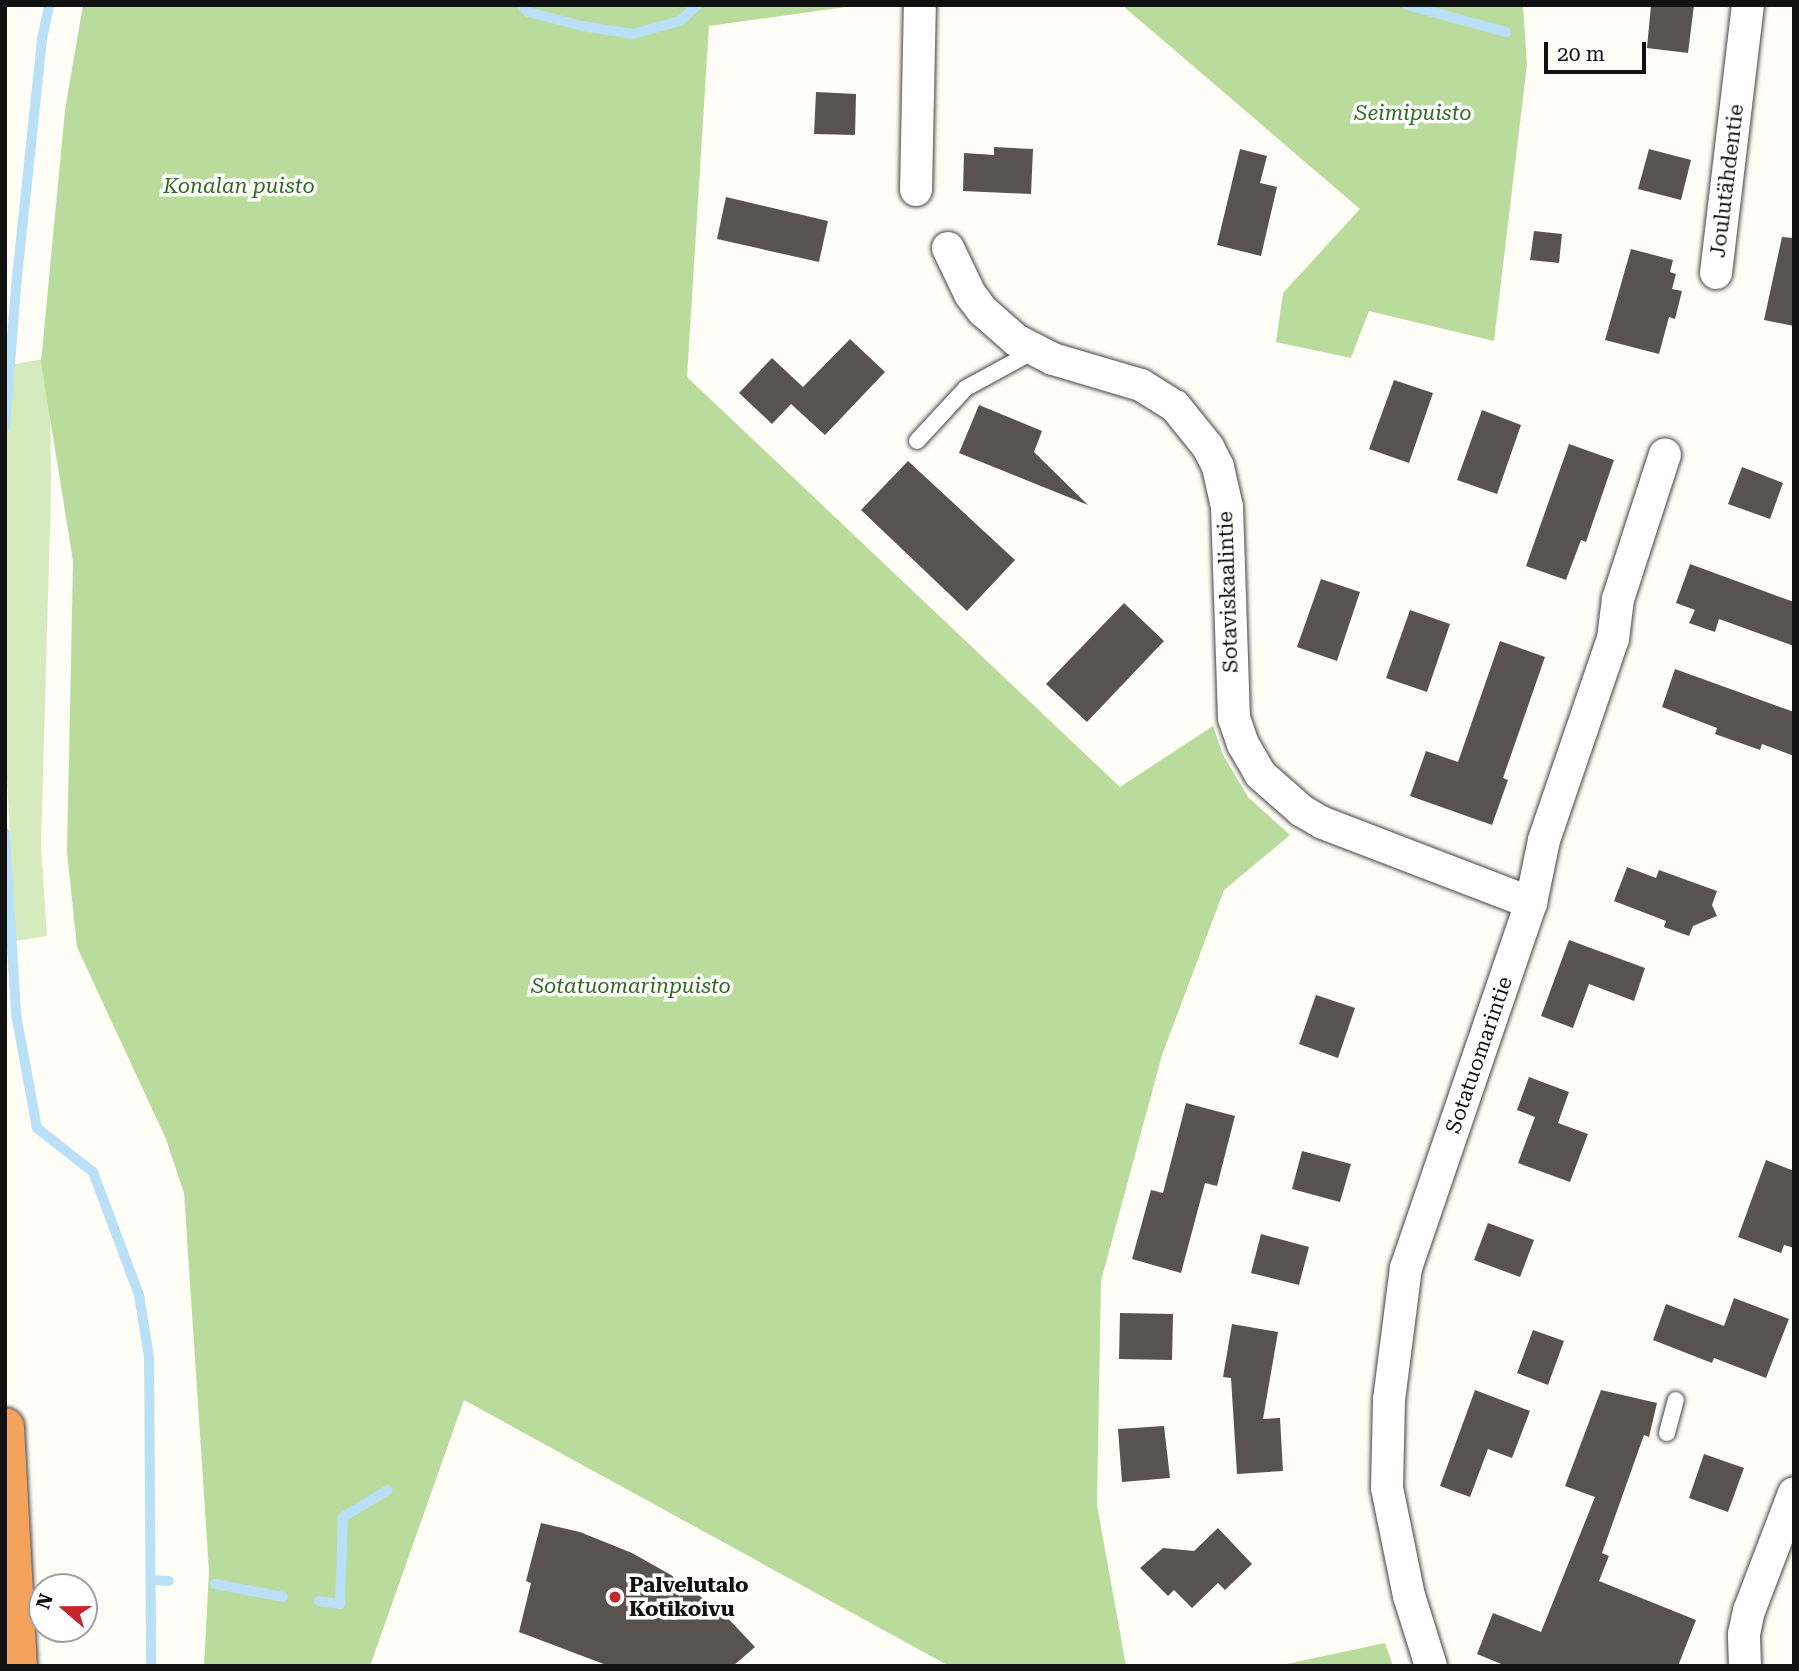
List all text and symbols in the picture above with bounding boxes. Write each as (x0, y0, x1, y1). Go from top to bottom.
scale bar (1547, 28, 1648, 72)
text: 20 m (1557, 42, 1605, 66)
park label: Seimipuisto (1354, 100, 1472, 126)
street label: Joulutähdentie (1705, 103, 1749, 259)
park label: Konalan puisto (163, 173, 315, 199)
street label: Sotaviskaalintie (1213, 511, 1243, 673)
park label: Sotatuomarinpuisto (531, 973, 731, 999)
street label: Sotatuomarintie (1440, 973, 1518, 1137)
place label: Palvelutalo Kotikoivu (629, 1572, 749, 1622)
north arrow (28, 1573, 98, 1643)
marker: Palvelutalo Kotikoivu (607, 1589, 623, 1605)
text: N (31, 1591, 58, 1612)

